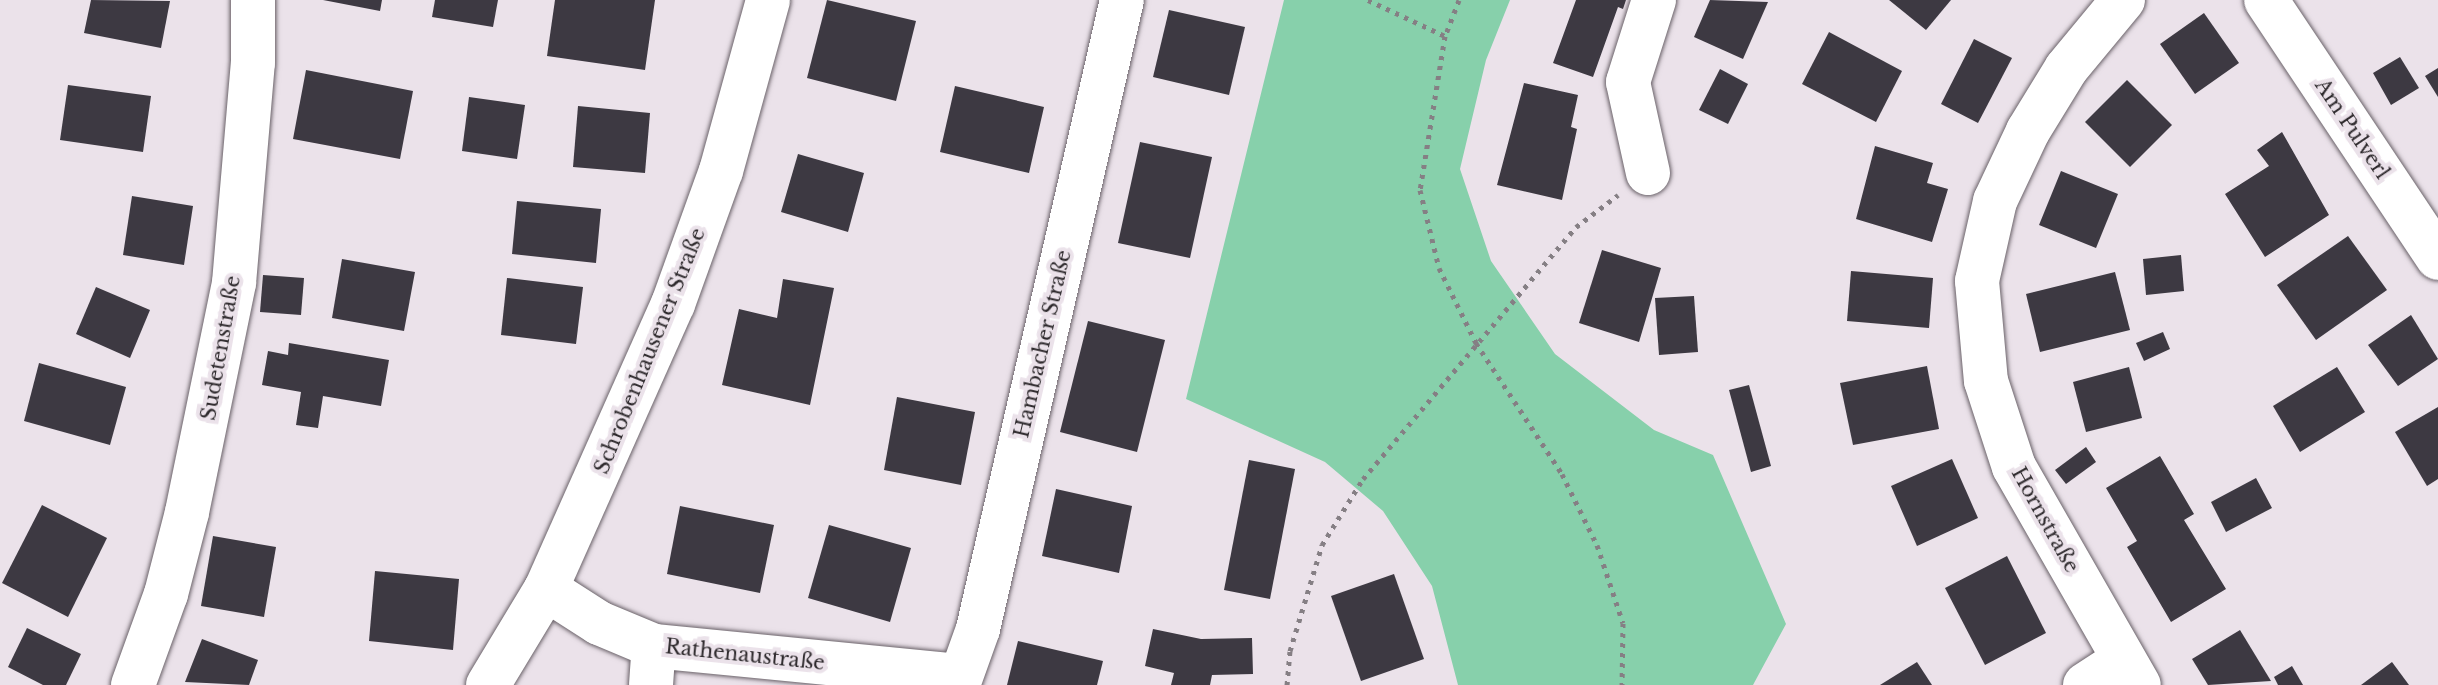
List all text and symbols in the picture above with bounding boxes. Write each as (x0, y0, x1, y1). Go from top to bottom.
street label: Am Pulverl (2310, 74, 2394, 184)
street label: Schrobenhausener Straße (590, 224, 710, 478)
street label: Hambacher Straße (1010, 248, 1076, 440)
street label: Sudetenstraße (196, 274, 246, 422)
street label: Hornstraße (2006, 463, 2084, 577)
street label: Rathenaustraße (664, 635, 826, 675)

